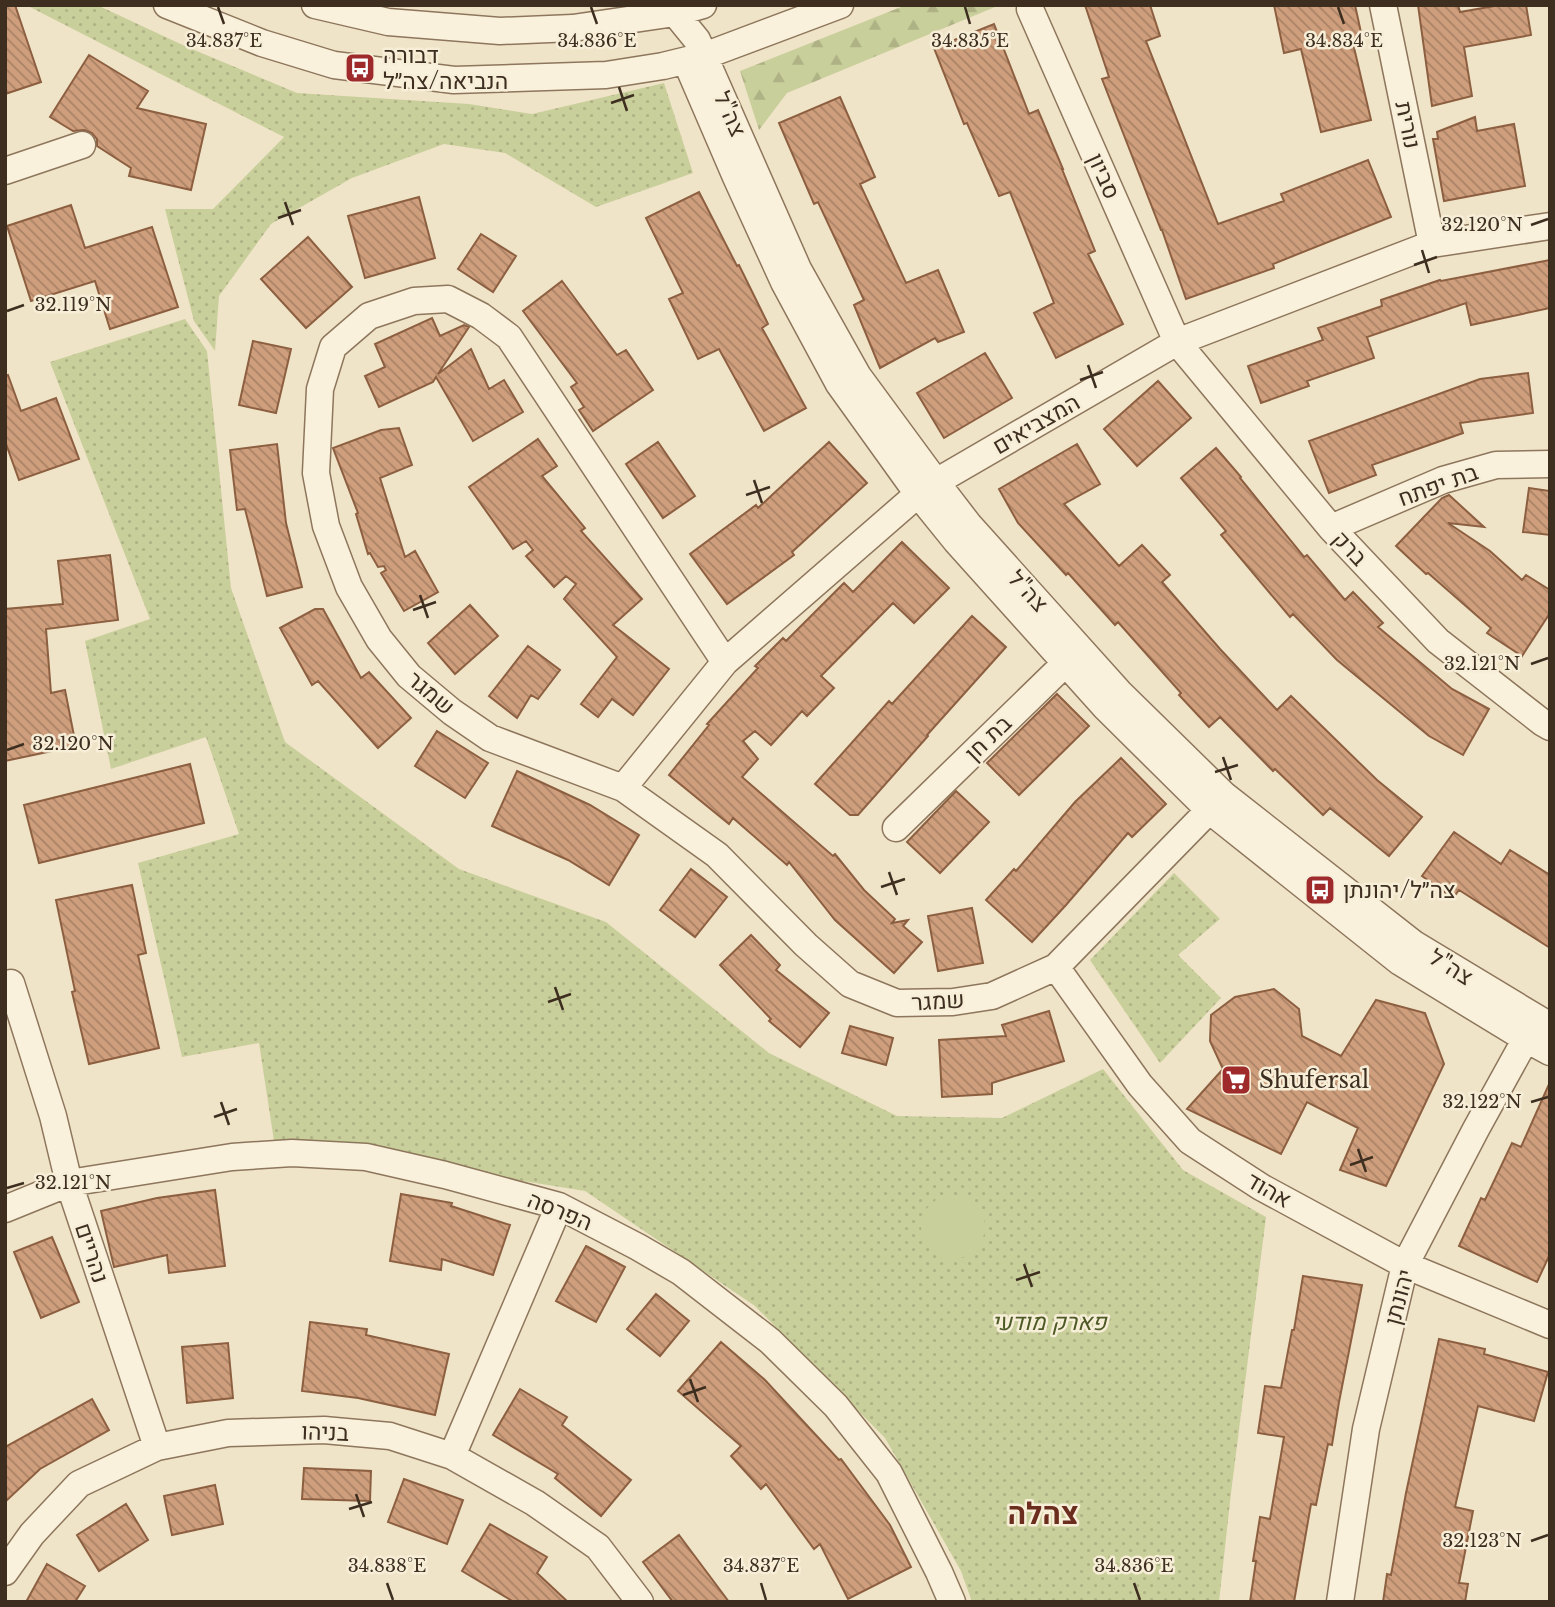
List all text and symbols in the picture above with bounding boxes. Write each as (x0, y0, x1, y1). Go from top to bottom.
text: 34.837°E (186, 30, 262, 52)
text: 34.836°E (557, 30, 637, 52)
text: 34.835°E (931, 30, 1009, 52)
text: 34.834°E (1305, 30, 1383, 52)
place label: דבורה הנביאה/צה״ל (383, 41, 508, 95)
bus stop icon: דבורה הנביאה/צה״ל (343, 51, 377, 85)
street label: צה"ל (708, 87, 752, 141)
street label: נורית (1389, 99, 1427, 151)
street label: סביון (1082, 149, 1126, 203)
text: 32.120°N (1441, 214, 1523, 236)
text: 32.119°N (34, 294, 112, 316)
street label: המצביאים (987, 388, 1085, 460)
street label: בת יפתח (1394, 458, 1482, 512)
street label: ברק (1327, 525, 1373, 571)
street label: צה"ל (1002, 564, 1054, 618)
text: 32.121°N (1444, 653, 1520, 675)
street label: שמגר (402, 665, 460, 721)
street label: בת חן (959, 709, 1017, 767)
text: 32.120°N (32, 733, 114, 755)
bus stop icon: צה״ל/יהונתן (1303, 873, 1337, 907)
place label: צה״ל/יהונתן (1343, 876, 1456, 904)
street label: צה"ל (1424, 943, 1478, 991)
street label: שמגר (911, 985, 965, 1017)
supermarket icon: Shufersal (1219, 1063, 1253, 1097)
place label: Shufersal (1259, 1066, 1369, 1094)
text: 32.122°N (1442, 1091, 1522, 1113)
street label: אהוד (1242, 1166, 1296, 1214)
text: 32.121°N (35, 1172, 111, 1194)
street label: הפרסה (524, 1185, 596, 1237)
street label: נהריים (69, 1219, 115, 1287)
street label: יהונתן (1378, 1266, 1420, 1328)
park label: פארק מודעי (992, 1308, 1108, 1336)
street label: בניהו (301, 1417, 349, 1447)
district label: צהלה (1007, 1495, 1079, 1532)
text: 32.123°N (1442, 1530, 1522, 1552)
text: 34.838°E (348, 1555, 426, 1577)
text: 34.837°E (723, 1555, 799, 1577)
text: 34.836°E (1094, 1555, 1174, 1577)

